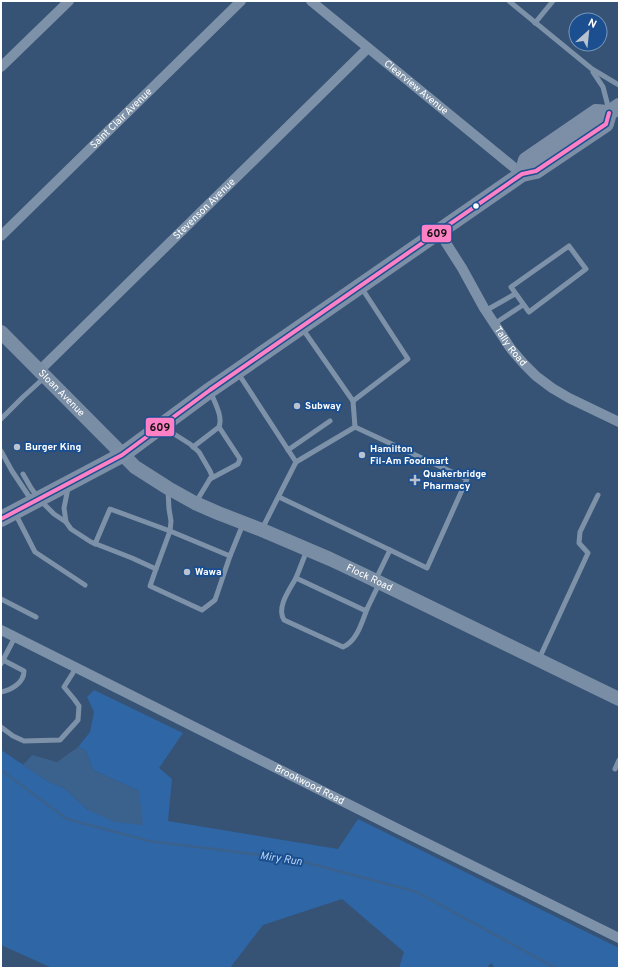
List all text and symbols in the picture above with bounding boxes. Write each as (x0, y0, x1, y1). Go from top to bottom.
north arrow (568, 12, 608, 52)
text: N (585, 16, 599, 32)
street label: Clearview Avenue (381, 57, 451, 117)
street label: Saint Clair Avenue (87, 85, 155, 152)
street label: Stevenson Avenue (170, 175, 238, 242)
unlabelled marker (471, 201, 481, 211)
line badge: 609 (421, 224, 452, 243)
text: 609 (427, 227, 448, 241)
street label: Tally Road (491, 324, 530, 369)
street label: Sloan Avenue (36, 367, 88, 419)
place label: Subway (305, 400, 342, 413)
marker: Subway (292, 401, 302, 411)
line badge: 609 (145, 417, 175, 437)
text: 609 (150, 421, 171, 435)
place label: Burger King (25, 441, 81, 454)
marker: Burger King (12, 442, 22, 452)
place label: Hamilton Fil-Am Foodmart (370, 443, 449, 468)
marker: Hamilton Fil-Am Foodmart (357, 450, 367, 460)
place label: Quakerbridge Pharmacy (423, 468, 487, 493)
marker: Quakerbridge Pharmacy (410, 475, 420, 485)
street label: Flock Road (344, 561, 395, 594)
place label: Wawa (195, 566, 222, 579)
marker: Wawa (182, 567, 192, 577)
street label: Brookwood Road (272, 762, 347, 808)
water label: Miry Run (259, 849, 303, 869)

